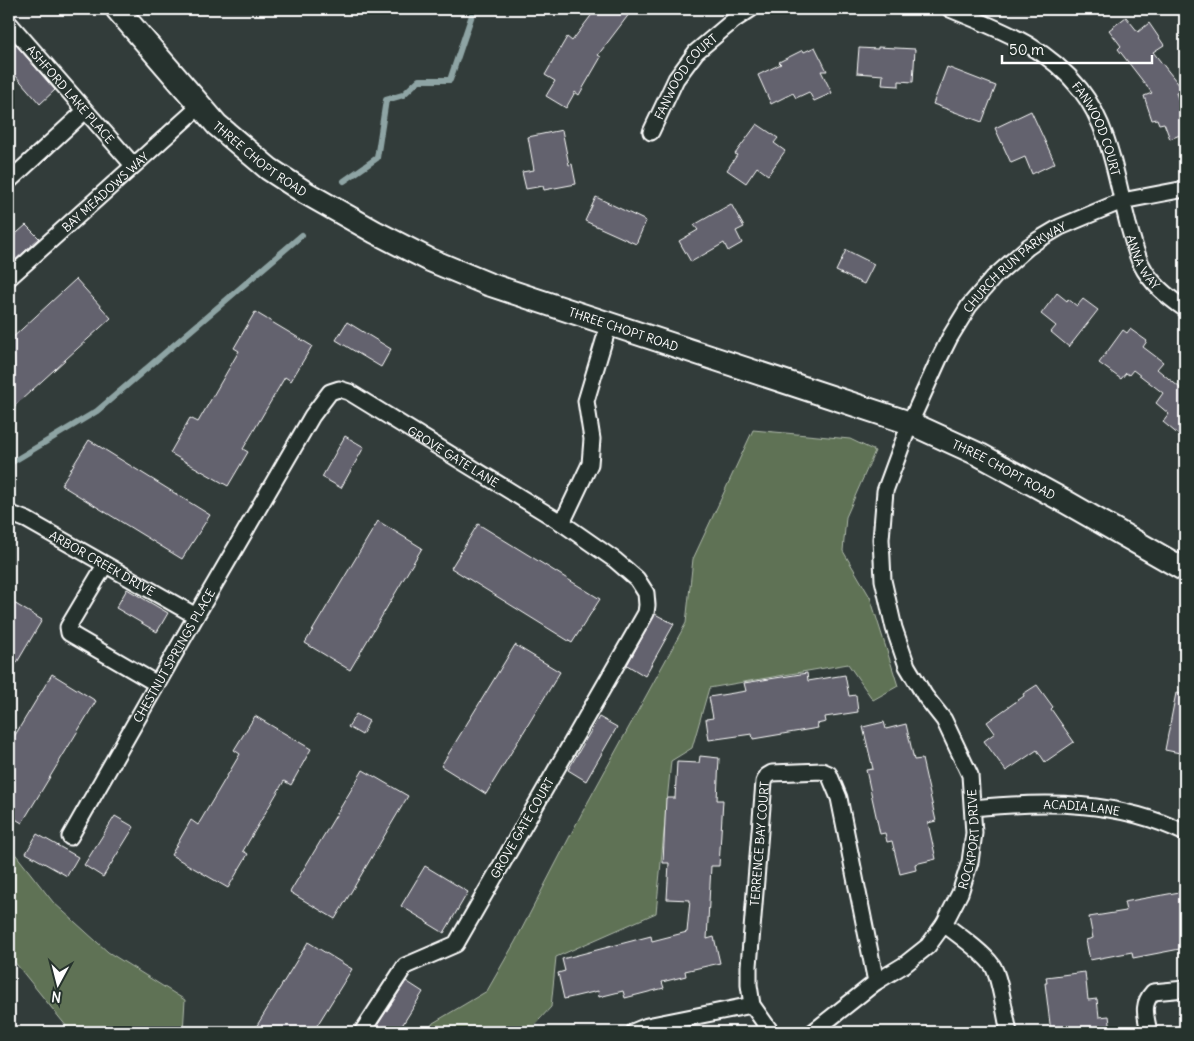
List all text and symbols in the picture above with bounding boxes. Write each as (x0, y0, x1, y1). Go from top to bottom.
street label: FANWOOD COURT (651, 30, 720, 122)
scale bar (1002, 32, 1152, 64)
text: 50 m (1009, 40, 1044, 59)
street label: ASHFORD LAKE PLACE (24, 41, 118, 146)
street label: FANWOOD COURT (1069, 78, 1124, 177)
street label: THREE CHOPT ROAD (210, 118, 310, 199)
street label: BAY MEADOWS WAY (58, 148, 152, 235)
street label: CHURCH RUN PARKWAY (960, 218, 1068, 315)
street label: ANNA WAY (1124, 233, 1164, 292)
street label: THREE CHOPT ROAD (567, 304, 680, 354)
street label: GROVE GATE LANE (405, 422, 502, 490)
street label: THREE CHOPT ROAD (950, 436, 1058, 502)
street label: ARBOR CREEK DRIVE (47, 527, 158, 599)
street label: CHESTNUT SPRINGS PLACE (129, 586, 218, 725)
street label: GROVE GATE COURT (487, 775, 557, 881)
street label: TERRENCE BAY COURT (746, 781, 772, 907)
street label: ROCKPORT DRIVE (954, 789, 982, 891)
street label: ACADIA LANE (1043, 797, 1121, 818)
north arrow (32, 958, 82, 1008)
text: N (51, 987, 62, 1006)

